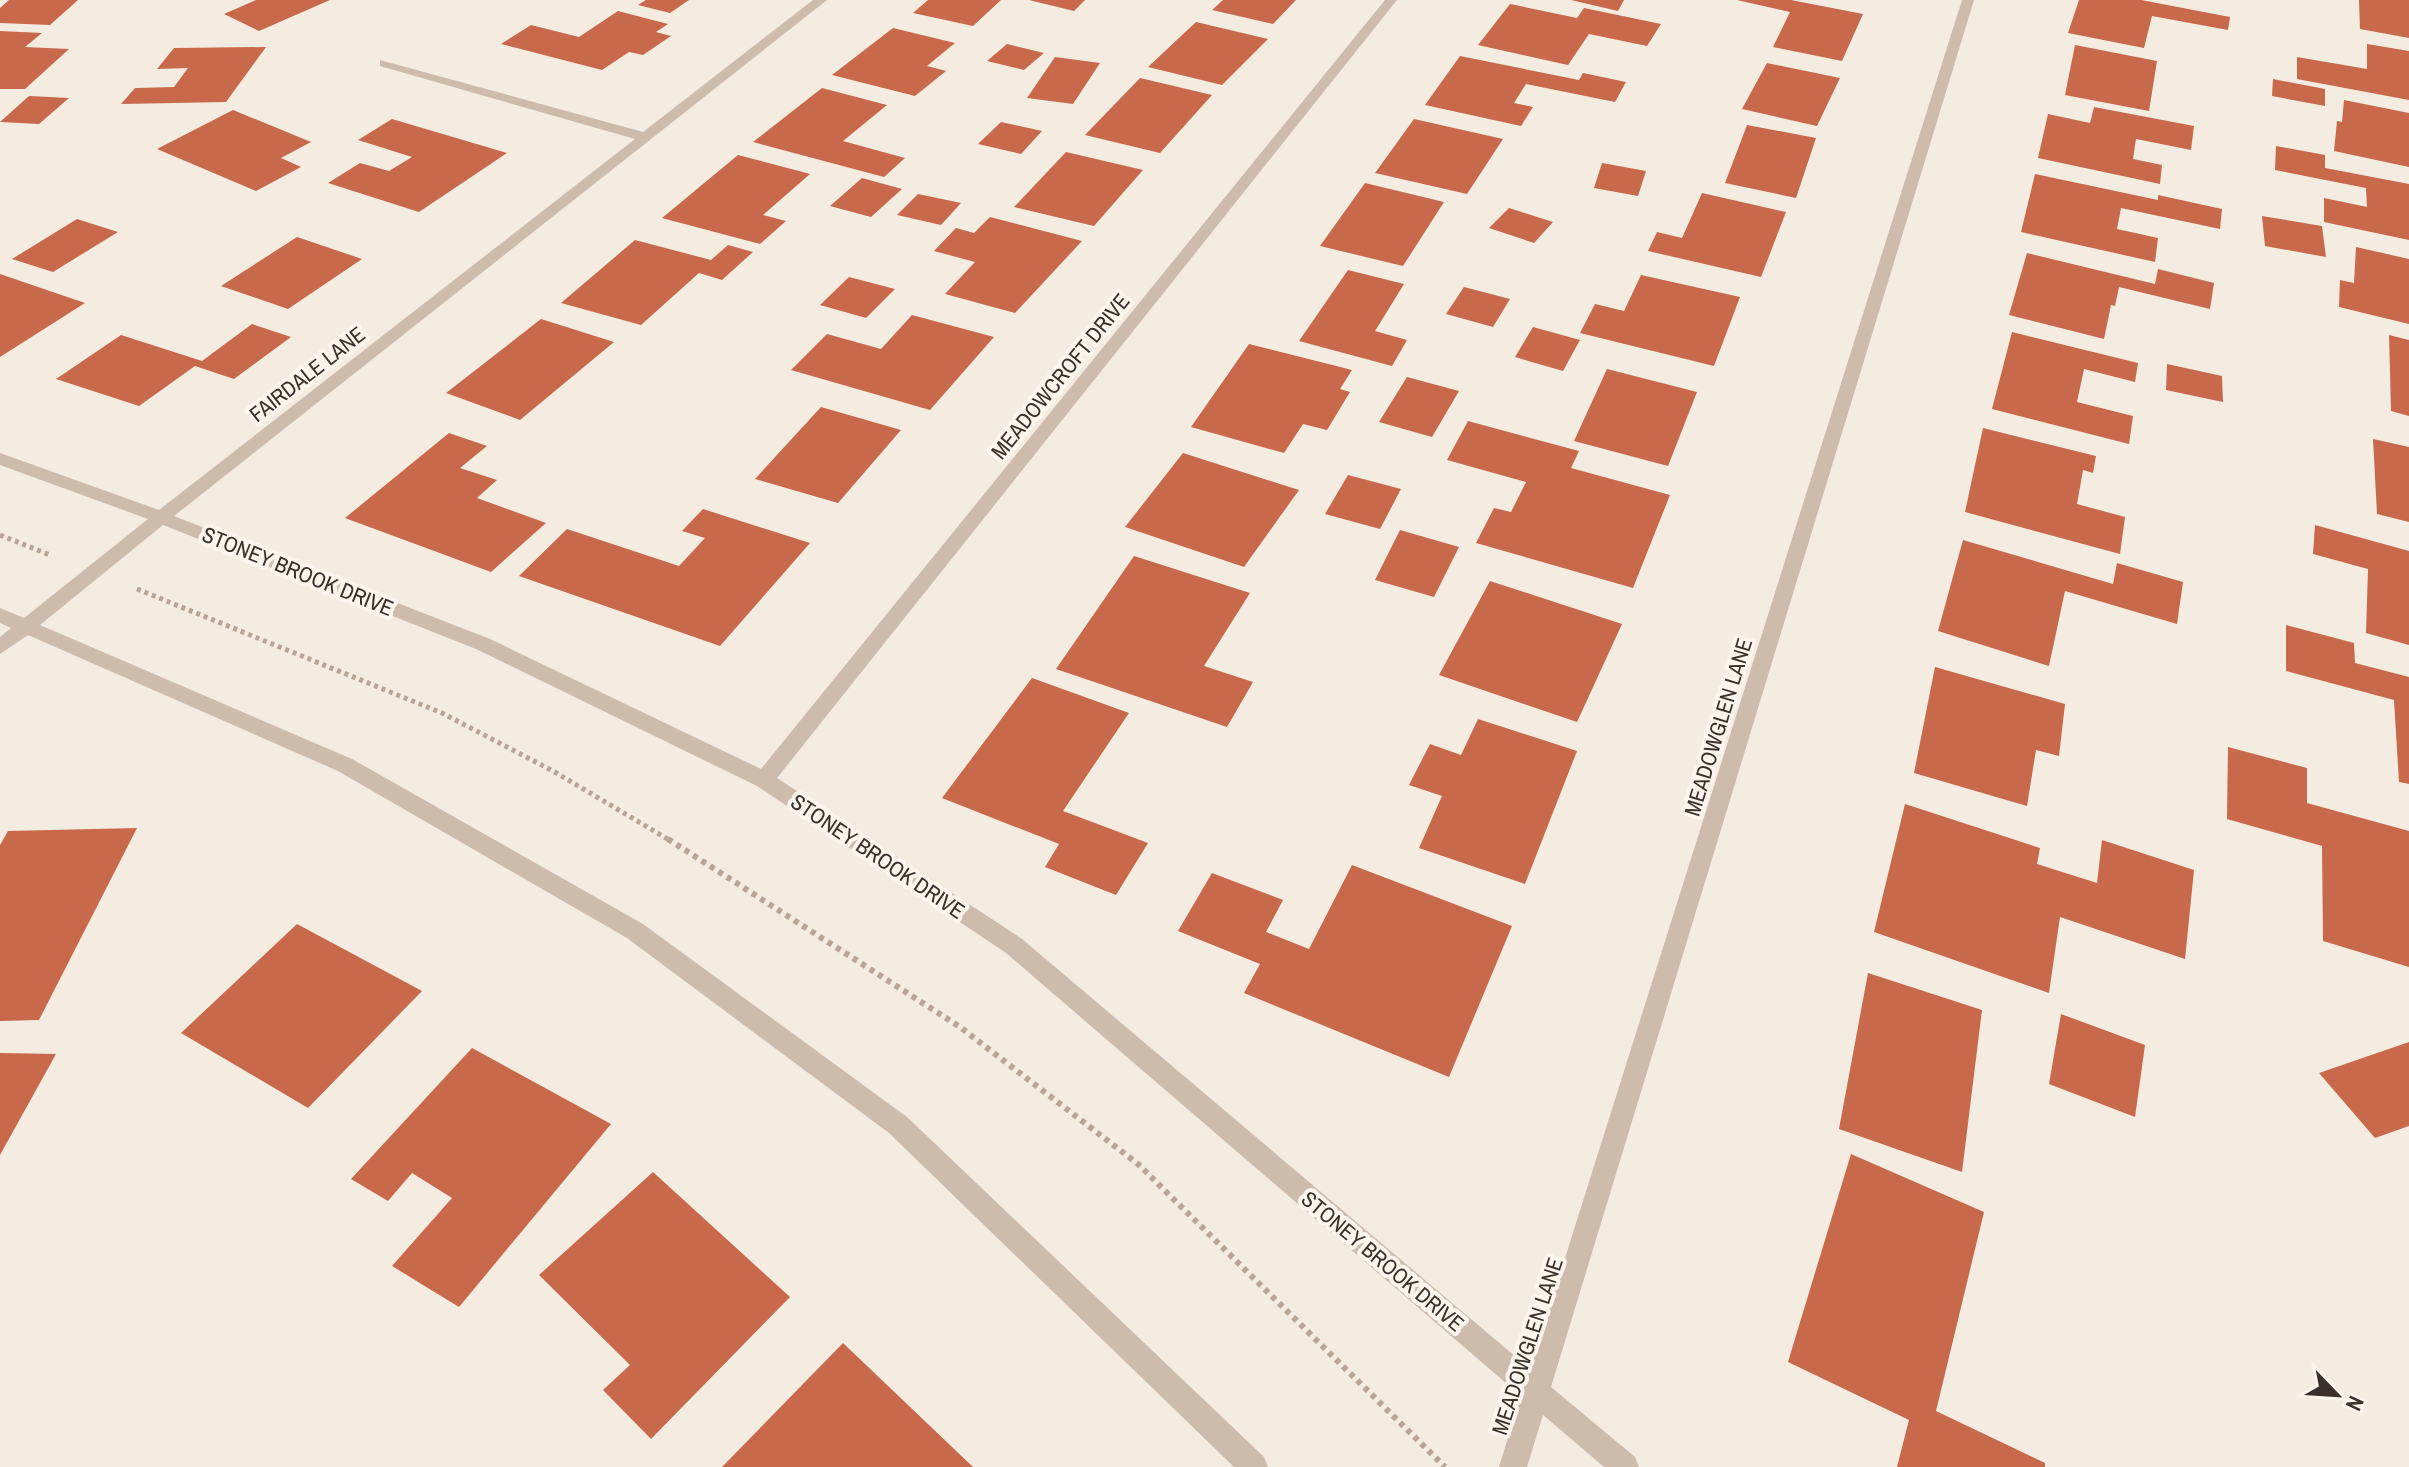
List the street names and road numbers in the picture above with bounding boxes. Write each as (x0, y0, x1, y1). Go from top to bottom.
street label: MEADOWCROFT DRIVE (984, 287, 1136, 465)
street label: FAIRDALE LANE (243, 319, 371, 429)
street label: STONEY BROOK DRIVE (198, 519, 398, 623)
street label: MEADOWGLEN LANE (1677, 634, 1759, 820)
street label: STONEY BROOK DRIVE (785, 787, 971, 925)
street label: STONEY BROOK DRIVE (1295, 1184, 1471, 1338)
street label: MEADOWGLEN LANE (1484, 1254, 1570, 1438)

